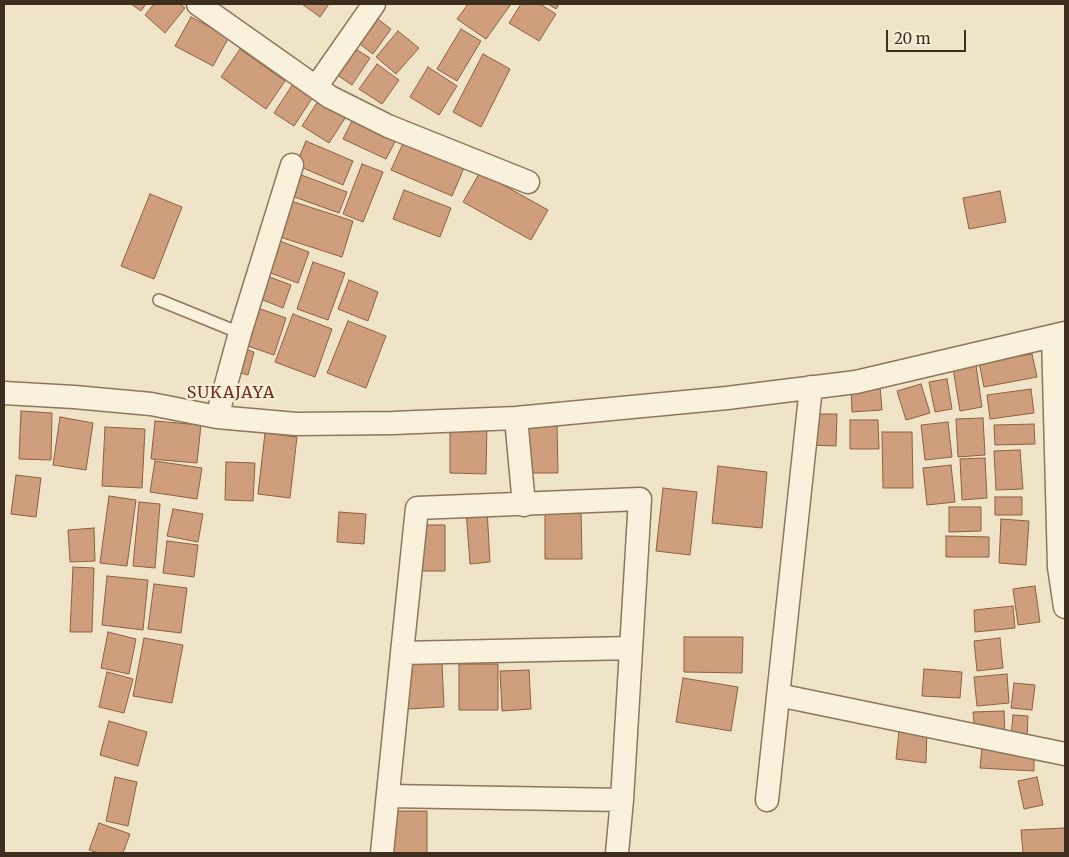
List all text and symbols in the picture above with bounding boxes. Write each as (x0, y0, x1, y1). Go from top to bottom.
scale bar (889, 20, 969, 52)
text: 20 m (894, 29, 931, 48)
district label: SUKAJAYA (186, 383, 276, 403)

